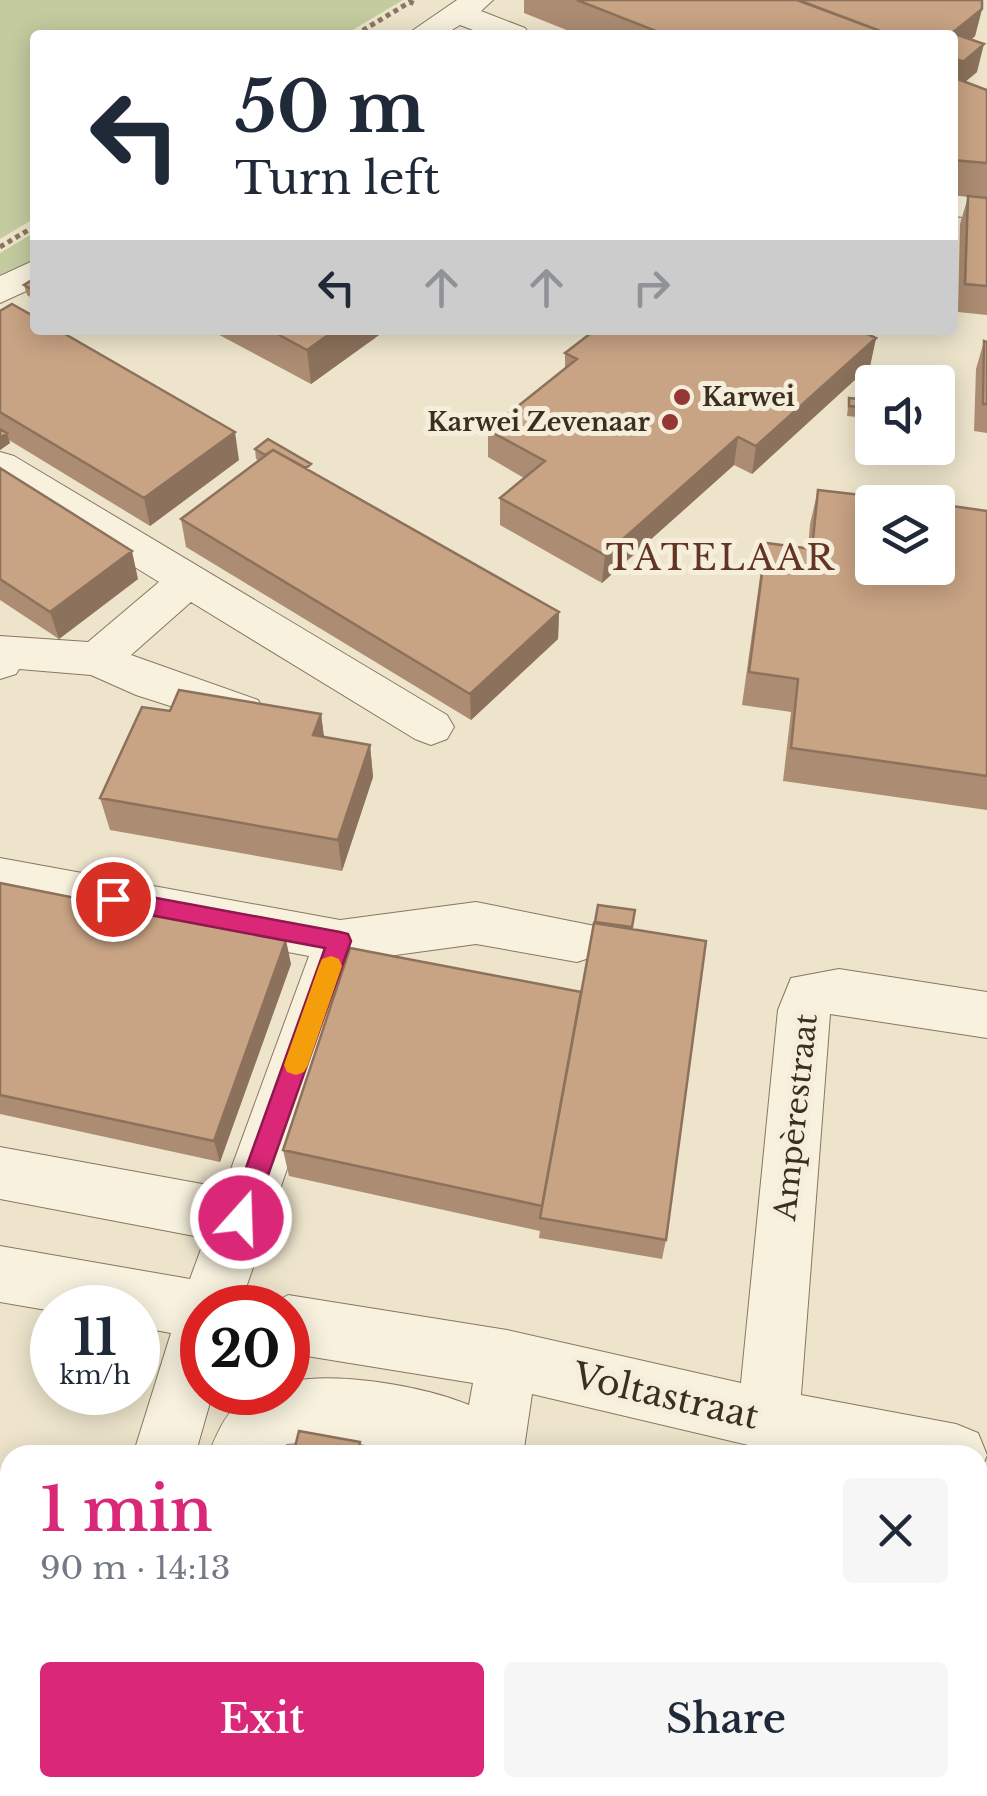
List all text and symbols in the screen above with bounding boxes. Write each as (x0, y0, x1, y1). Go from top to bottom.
text: 50 m (235, 64, 426, 151)
icon: left (70, 70, 200, 200)
text: Turn left (235, 150, 440, 206)
icon: left (309, 260, 364, 315)
icon: ahead (414, 260, 469, 315)
icon: ahead (519, 260, 574, 315)
icon: right (624, 260, 679, 315)
map controls (855, 365, 955, 585)
button: sound (855, 365, 955, 465)
place label: Karwei (702, 382, 795, 413)
marker: Karwei (671, 386, 693, 408)
place label: Karwei Zevenaar (427, 407, 651, 438)
marker: Karwei Zevenaar (659, 411, 681, 433)
button: layers (855, 485, 955, 585)
district label: TATELAAR (606, 536, 836, 579)
pin (71, 857, 156, 942)
icon: arrive (86, 872, 141, 927)
street label: Ampèrestraat (766, 1011, 825, 1223)
position arrow (189, 1166, 293, 1270)
speed limit sign: 20 (180, 1285, 310, 1415)
text: 11 (73, 1306, 117, 1369)
street label: Voltastraat (568, 1353, 763, 1438)
text: km/h (60, 1360, 130, 1391)
text: 1 min (40, 1473, 213, 1547)
button: close (843, 1478, 948, 1583)
text: 90 m · 14:13 (40, 1548, 231, 1588)
button: Exit (40, 1662, 484, 1777)
button: Share (504, 1662, 948, 1777)

